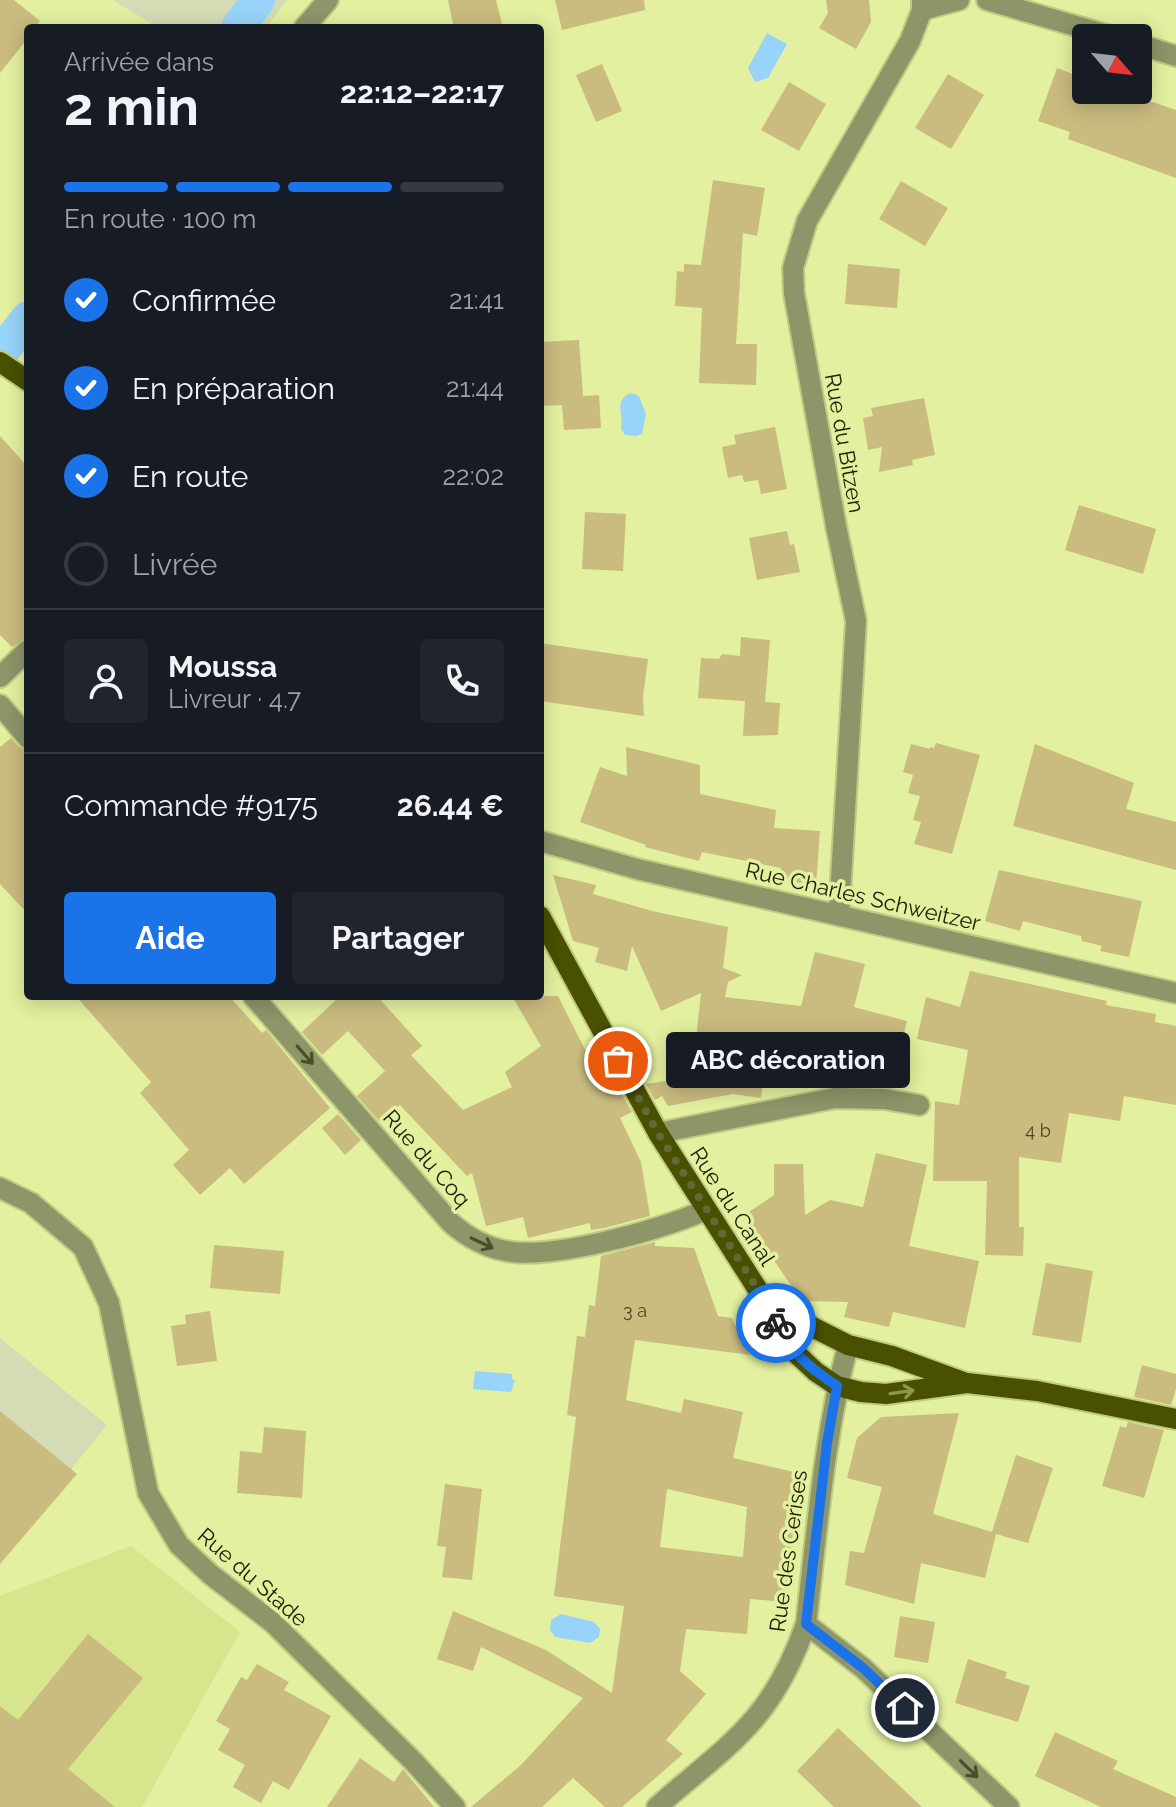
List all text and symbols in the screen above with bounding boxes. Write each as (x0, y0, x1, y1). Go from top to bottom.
north arrow (1072, 24, 1152, 104)
map controls (1072, 24, 1152, 104)
text: Arrivée dans (64, 47, 214, 77)
text: 22:12–22:17 (340, 75, 504, 110)
text: 2 min (64, 76, 199, 137)
text: En route · 100 m (64, 204, 257, 234)
icon: check (64, 278, 108, 322)
text: Confirmée (132, 283, 276, 318)
text: 21:41 (449, 285, 504, 315)
icon: check (64, 366, 108, 410)
text: En préparation (132, 371, 335, 406)
street label: Rue du Bitzen (820, 371, 870, 515)
text: 21:44 (446, 373, 504, 403)
icon: check (64, 454, 108, 498)
text: En route (132, 459, 248, 494)
text: 22:02 (443, 461, 504, 491)
text: Livrée (132, 547, 217, 582)
button: person (64, 639, 148, 723)
button: phone (420, 639, 504, 723)
text: Moussa (168, 649, 277, 684)
text: Livreur · 4.7 (168, 684, 301, 714)
text: Commande #9175 (64, 788, 318, 823)
text: 26.44 € (397, 788, 504, 823)
street label: Rue Charles Schweitzer (743, 856, 983, 936)
button: Aide (64, 892, 276, 984)
button: Partager (292, 892, 504, 984)
pin (584, 1027, 652, 1095)
callout: ABC décoration (666, 1033, 910, 1089)
icon: bag (596, 1039, 640, 1083)
one-way arrow (295, 1044, 313, 1064)
text: ABC décoration (691, 1045, 885, 1075)
street label: Rue du Coq (378, 1104, 476, 1212)
house number: 4 b (1025, 1120, 1051, 1141)
street label: Rue du Canal (685, 1142, 781, 1270)
one-way arrow (469, 1236, 494, 1251)
courier (736, 1283, 816, 1363)
house number: 3 a (623, 1300, 647, 1321)
icon: bike (754, 1301, 798, 1345)
one-way arrow (889, 1384, 914, 1399)
street label: Rue des Cerises (764, 1468, 812, 1634)
street label: Rue du Stade (193, 1522, 313, 1632)
pin (871, 1674, 939, 1742)
icon: home (883, 1686, 927, 1730)
one-way arrow (959, 1759, 978, 1778)

